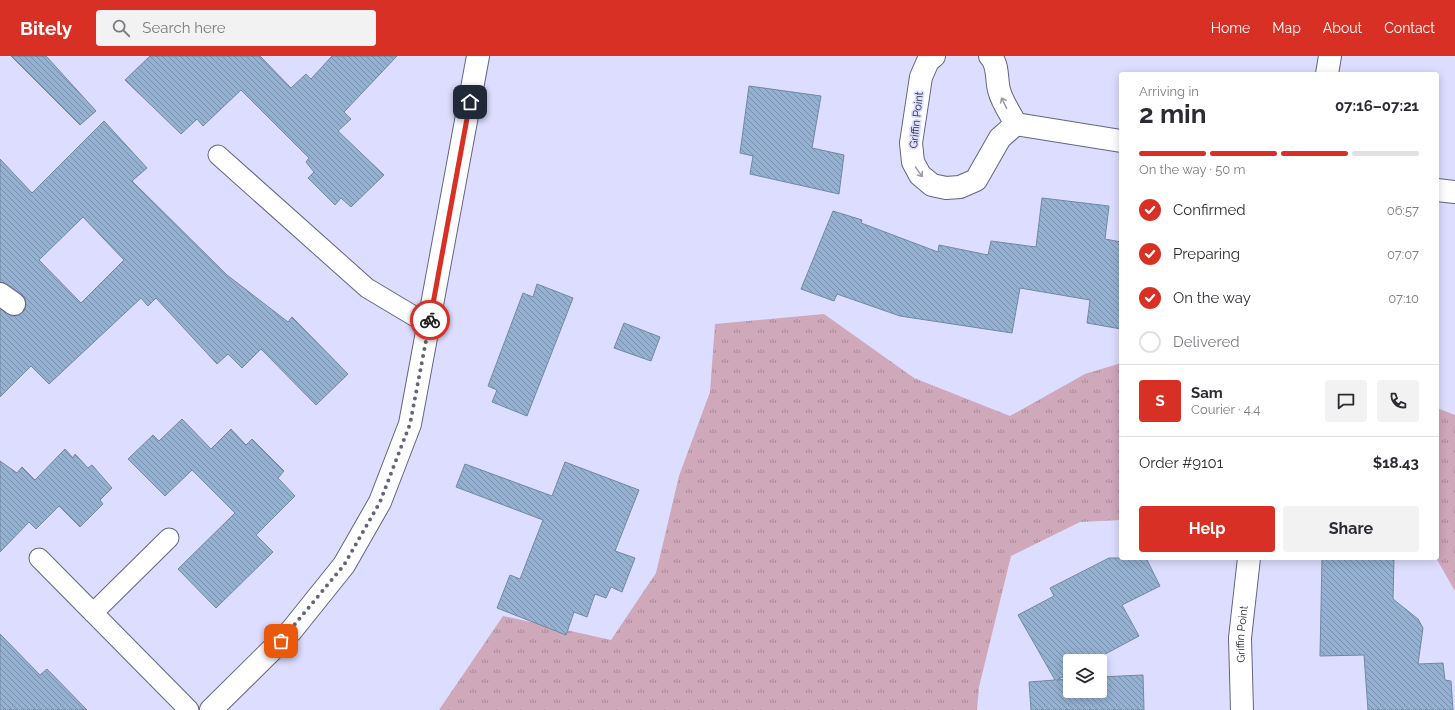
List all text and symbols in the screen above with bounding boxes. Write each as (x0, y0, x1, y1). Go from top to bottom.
search box (96, 10, 376, 46)
text: Bitely (20, 17, 72, 39)
icon: search (110, 17, 132, 39)
text: Search here (142, 19, 226, 37)
text: Home (1211, 20, 1250, 36)
text: Map (1272, 20, 1301, 36)
text: About (1323, 20, 1362, 36)
text: Contact (1384, 20, 1435, 36)
text: Arriving in (1139, 84, 1199, 99)
pin (453, 85, 487, 119)
icon: home (459, 91, 481, 113)
street label: Griffin Point (907, 91, 926, 149)
one-way arrow (1000, 97, 1007, 109)
text: 07:16–07:21 (1335, 97, 1419, 115)
text: 2 min (1139, 99, 1206, 129)
text: On the way · 50 m (1139, 162, 1246, 177)
one-way arrow (915, 166, 923, 177)
icon: check (1139, 199, 1161, 221)
text: Confirmed (1173, 201, 1246, 219)
text: 06:57 (1387, 203, 1419, 218)
icon: check (1139, 243, 1161, 265)
text: Preparing (1173, 245, 1240, 263)
text: 07:07 (1387, 247, 1419, 262)
icon: check (1139, 287, 1161, 309)
text: On the way (1173, 289, 1251, 307)
text: 07:10 (1388, 291, 1419, 306)
courier (410, 300, 450, 340)
icon: bike (419, 309, 441, 331)
text: Delivered (1173, 333, 1240, 351)
button: chat (1325, 380, 1367, 422)
button: phone (1377, 380, 1419, 422)
text: Sam (1191, 384, 1223, 402)
text: S (1155, 392, 1165, 410)
text: Courier · 4.4 (1191, 402, 1260, 417)
text: Order #9101 (1139, 454, 1223, 472)
text: $18.43 (1373, 454, 1419, 472)
button: Help (1139, 506, 1275, 552)
button: Share (1283, 506, 1419, 552)
street label: Griffin Point (1234, 605, 1251, 663)
pin (264, 624, 298, 658)
icon: bag (270, 630, 292, 652)
map controls (1063, 654, 1107, 698)
button: layers (1063, 654, 1107, 698)

